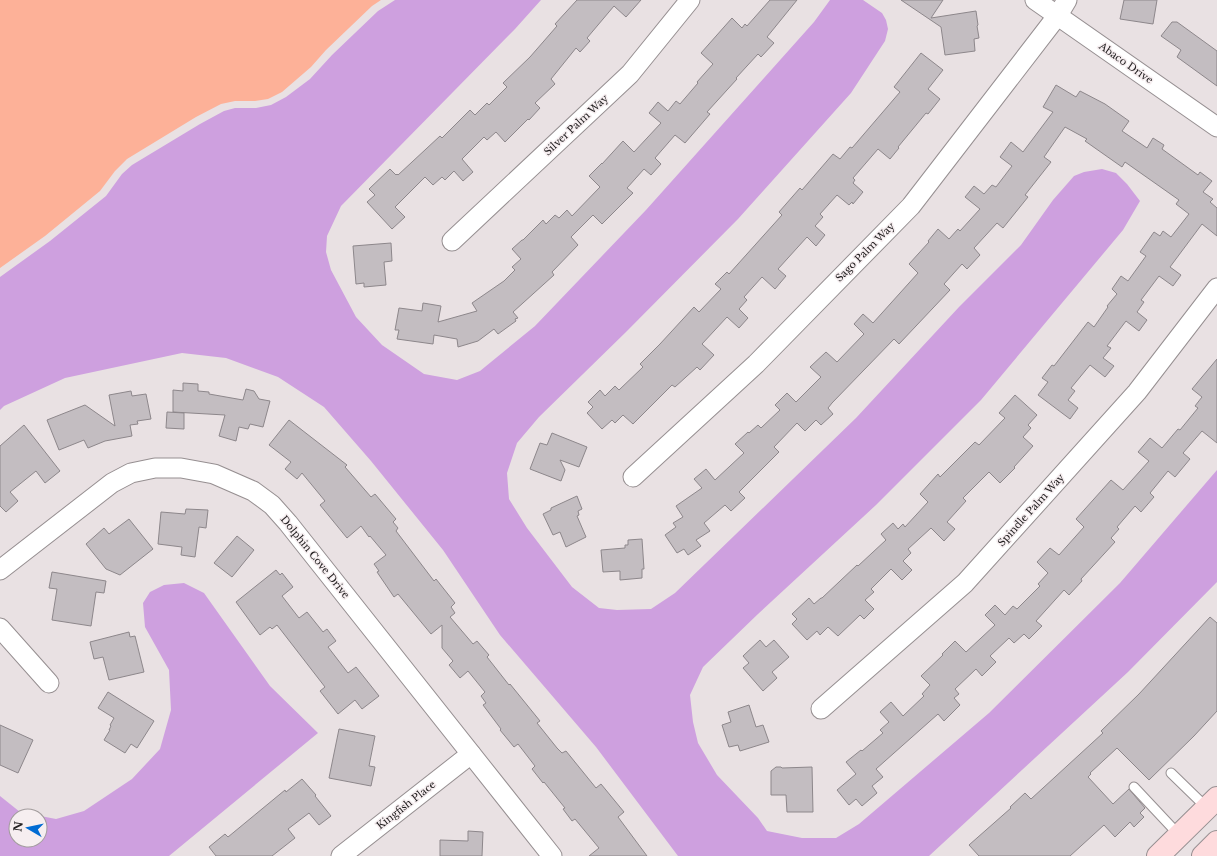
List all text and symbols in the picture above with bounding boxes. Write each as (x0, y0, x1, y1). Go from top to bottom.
street label: Abaco Drive (1096, 39, 1156, 87)
street label: Silver Palm Way (541, 91, 611, 158)
street label: Sago Palm Way (833, 219, 898, 284)
street label: Spindle Palm Way (995, 470, 1067, 549)
street label: Dolphin Cove Drive (278, 513, 353, 601)
street label: Kingfish Place (374, 778, 438, 832)
north arrow (8, 808, 48, 848)
text: N (10, 820, 26, 833)

